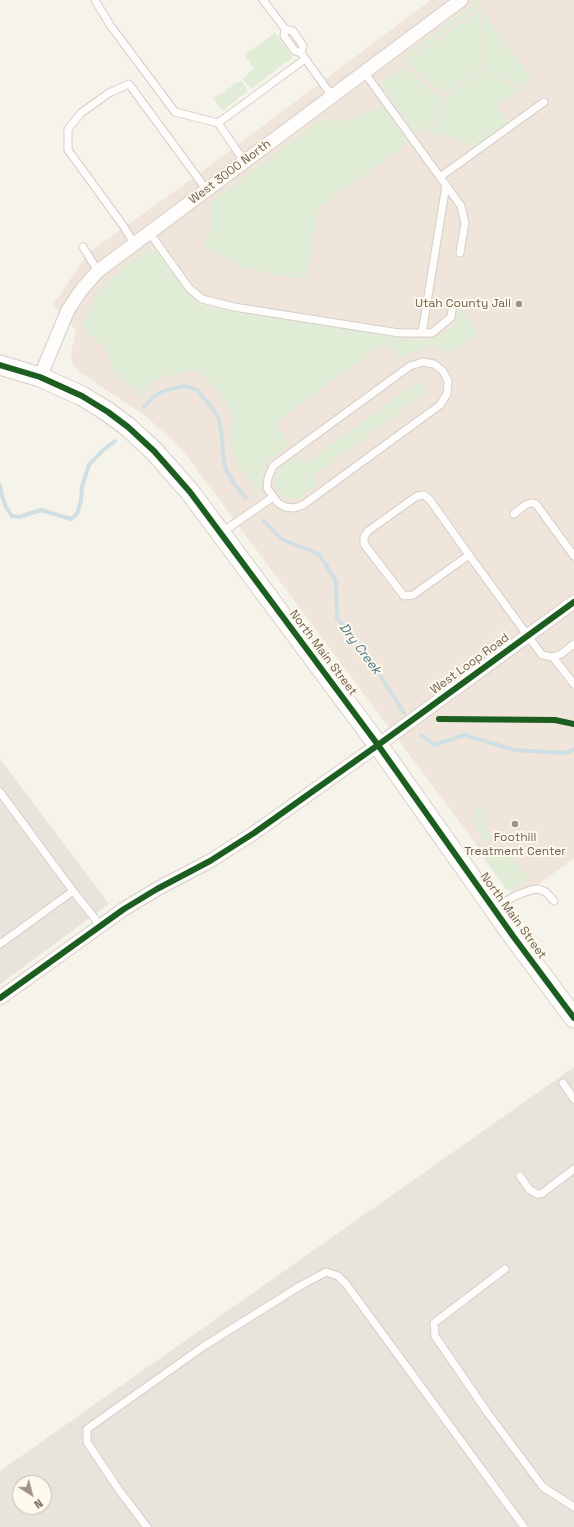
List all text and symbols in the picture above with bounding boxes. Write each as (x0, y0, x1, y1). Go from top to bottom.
street label: West 3000 North (186, 137, 274, 207)
place label: Utah County Jail (415, 297, 511, 311)
marker: Utah County Jail (514, 299, 524, 309)
street label: North Main Street (286, 607, 360, 699)
water label: Dry Creek (336, 620, 384, 678)
street label: West Loop Road (428, 631, 512, 697)
marker: Foothill Treatment Center (510, 819, 520, 829)
place label: Foothill Treatment Center (464, 831, 566, 859)
street label: North Main Street (477, 870, 549, 962)
north arrow (12, 1475, 52, 1515)
text: N (31, 1496, 46, 1512)

